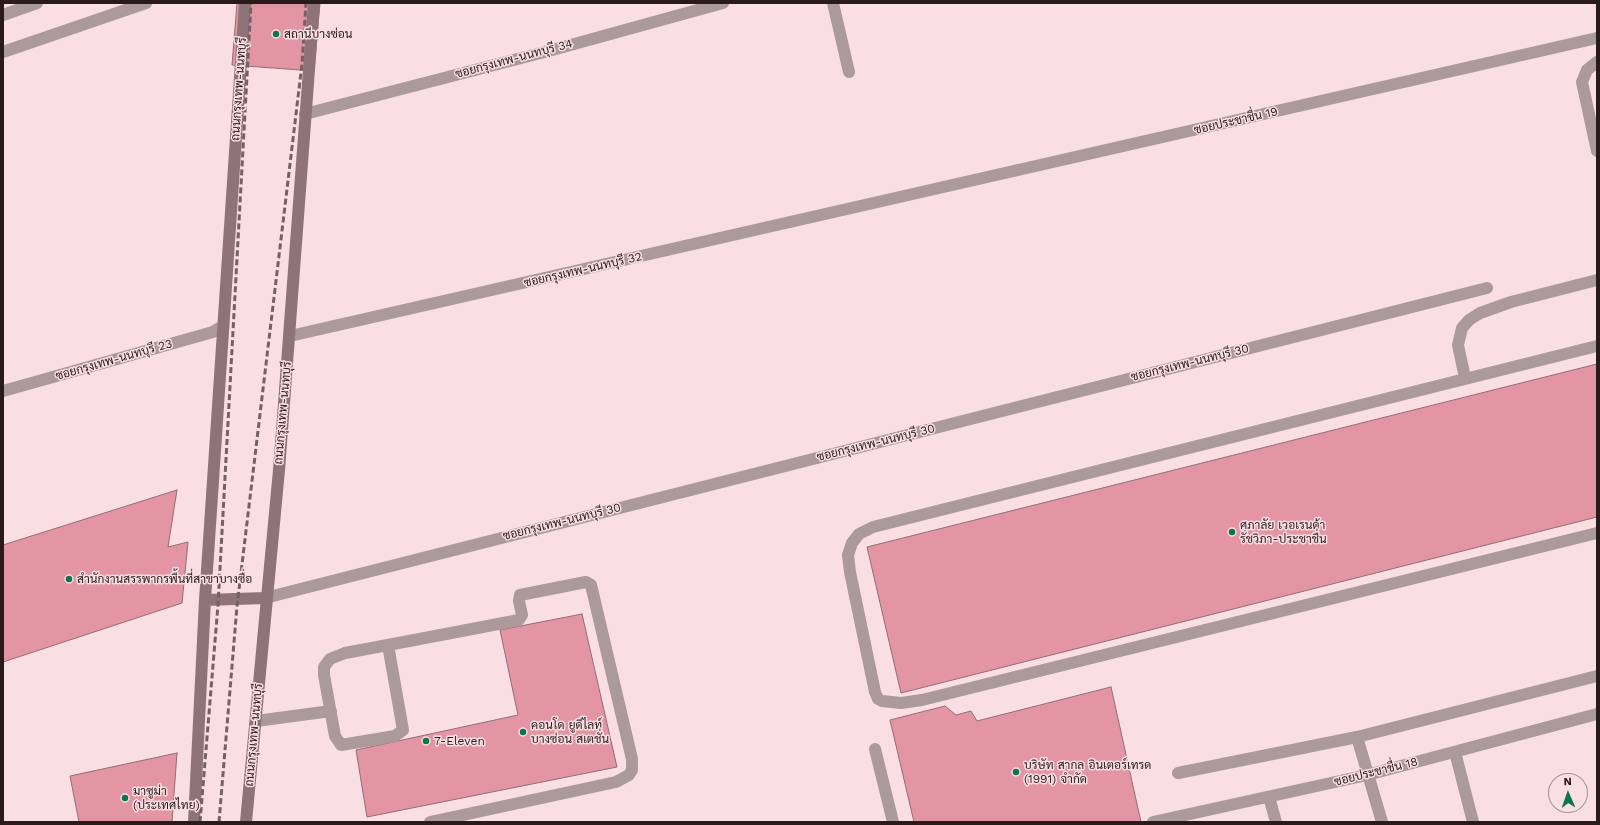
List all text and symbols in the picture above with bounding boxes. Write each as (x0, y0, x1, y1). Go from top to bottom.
place label: สถานีบางซ่อน (284, 27, 352, 41)
marker: สถานีบางซ่อน (271, 29, 281, 39)
street label: ซอยกรุงเทพ-นนทบุรี 34 (454, 36, 574, 82)
street label: ถนนกรุงเทพ-นนทบุรี (228, 37, 250, 141)
street label: ซอยประชาชื่น 19 (1193, 104, 1279, 138)
street label: ซอยกรุงเทพ-นนทบุรี 32 (523, 249, 643, 291)
street label: ซอยกรุงเทพ-นนทบุรี 23 (54, 336, 174, 384)
street label: ซอยกรุงเทพ-นนทบุรี 30 (1130, 341, 1250, 385)
street label: ถนนกรุงเทพ-นนทบุรี (271, 361, 295, 465)
street label: ซอยกรุงเทพ-นนทบุรี 30 (816, 421, 936, 465)
street label: ซอยกรุงเทพ-นนทบุรี 30 (502, 500, 622, 544)
place label: ศุภาลัย เวอเรนด้า รัชวิภา-ประชาชื่น (1240, 518, 1327, 546)
marker: ศุภาลัย เวอเรนด้า รัชวิภา-ประชาชื่น (1227, 527, 1237, 537)
place label: สำนักงานสรรพากรพื้นที่สาขาบางซื่อ (77, 572, 252, 586)
marker: สำนักงานสรรพากรพื้นที่สาขาบางซื่อ (64, 574, 74, 584)
street label: ถนนกรุงเทพ-นนทบุรี (242, 683, 266, 787)
place label: คอนโด ยูดีไลท์ บางซ่อน สเตชั่น (531, 718, 609, 746)
marker: คอนโด ยูดีไลท์ บางซ่อน สเตชั่น (518, 727, 528, 737)
place label: 7-Eleven (434, 734, 485, 748)
marker: 7-Eleven (421, 736, 431, 746)
street label: ซอยประชาชื่น 18 (1333, 755, 1419, 789)
place label: บริษัท สากล อินเตอร์เทรด (1991) จำกัด (1024, 758, 1151, 786)
marker: บริษัท สากล อินเตอร์เทรด (1991) จำกัด (1011, 767, 1021, 777)
north arrow (1548, 773, 1588, 813)
text: N (1563, 775, 1572, 788)
place label: มาซูม่า (ประเทศไทย) (133, 784, 200, 812)
marker: มาซูม่า (ประเทศไทย) (120, 793, 130, 803)

